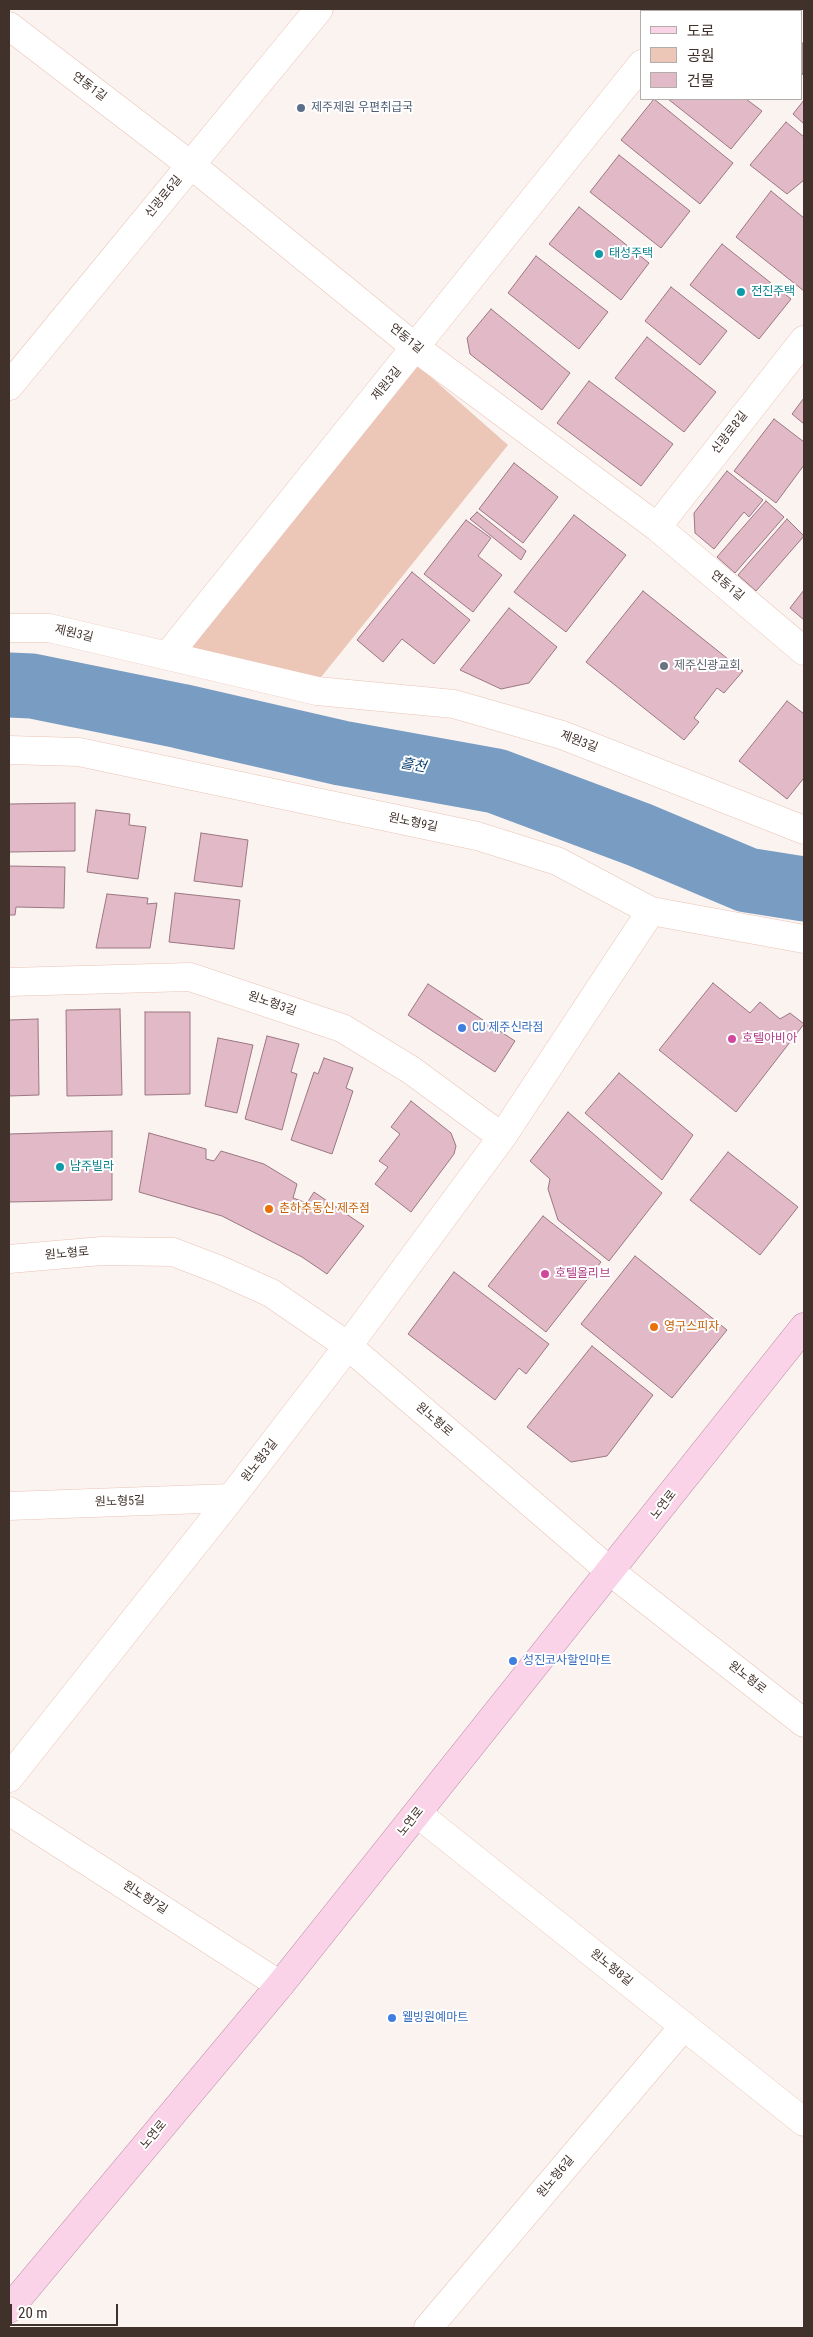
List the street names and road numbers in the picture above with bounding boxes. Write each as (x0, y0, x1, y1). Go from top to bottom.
street label: 연동1길 (69, 70, 109, 104)
street label: 신광로6길 (143, 173, 185, 221)
street label: 연동1길 (386, 321, 426, 357)
street label: 제원3길 (369, 364, 405, 404)
street label: 신광로8길 (709, 409, 751, 457)
street label: 연동1길 (707, 568, 747, 604)
street label: 제원3길 (53, 623, 95, 645)
street label: 제원3길 (558, 728, 600, 756)
street label: 원노형9길 (387, 811, 439, 835)
street label: 원노형3길 (246, 989, 298, 1019)
street label: 원노형로 (44, 1245, 90, 1263)
street label: 원노형로 (413, 1400, 455, 1440)
street label: 원노형3길 (239, 1437, 281, 1485)
street label: 노연로 (648, 1488, 680, 1522)
street label: 원노형5길 (95, 1494, 145, 1510)
street label: 원노형로 (725, 1659, 769, 1697)
street label: 노연로 (395, 1805, 427, 1839)
street label: 원노형7길 (120, 1878, 170, 1918)
street label: 원노형8길 (587, 1947, 635, 1989)
street label: 노연로 (138, 2118, 170, 2152)
street label: 원노형6길 (534, 2153, 578, 2201)

